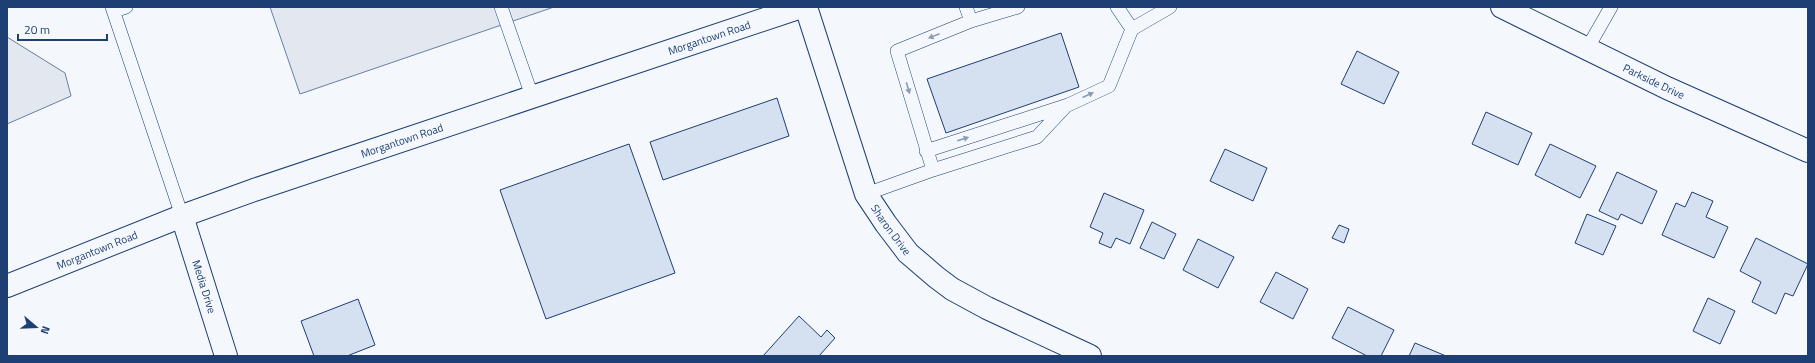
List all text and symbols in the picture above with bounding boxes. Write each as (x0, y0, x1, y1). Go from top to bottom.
scale bar (18, 16, 107, 42)
street label: Morgantown Road (666, 16, 753, 59)
text: 20 m (24, 20, 50, 39)
one-way arrow (928, 33, 940, 39)
street label: Parkside Drive (1620, 60, 1688, 103)
one-way arrow (905, 82, 911, 94)
one-way arrow (1083, 92, 1094, 98)
street label: Morgantown Road (359, 119, 445, 162)
one-way arrow (958, 136, 970, 142)
street label: Sharon Drive (867, 201, 915, 259)
street label: Morgantown Road (54, 227, 140, 273)
street label: Media Drive (188, 258, 220, 316)
north arrow (16, 307, 56, 347)
text: N (37, 324, 54, 336)

